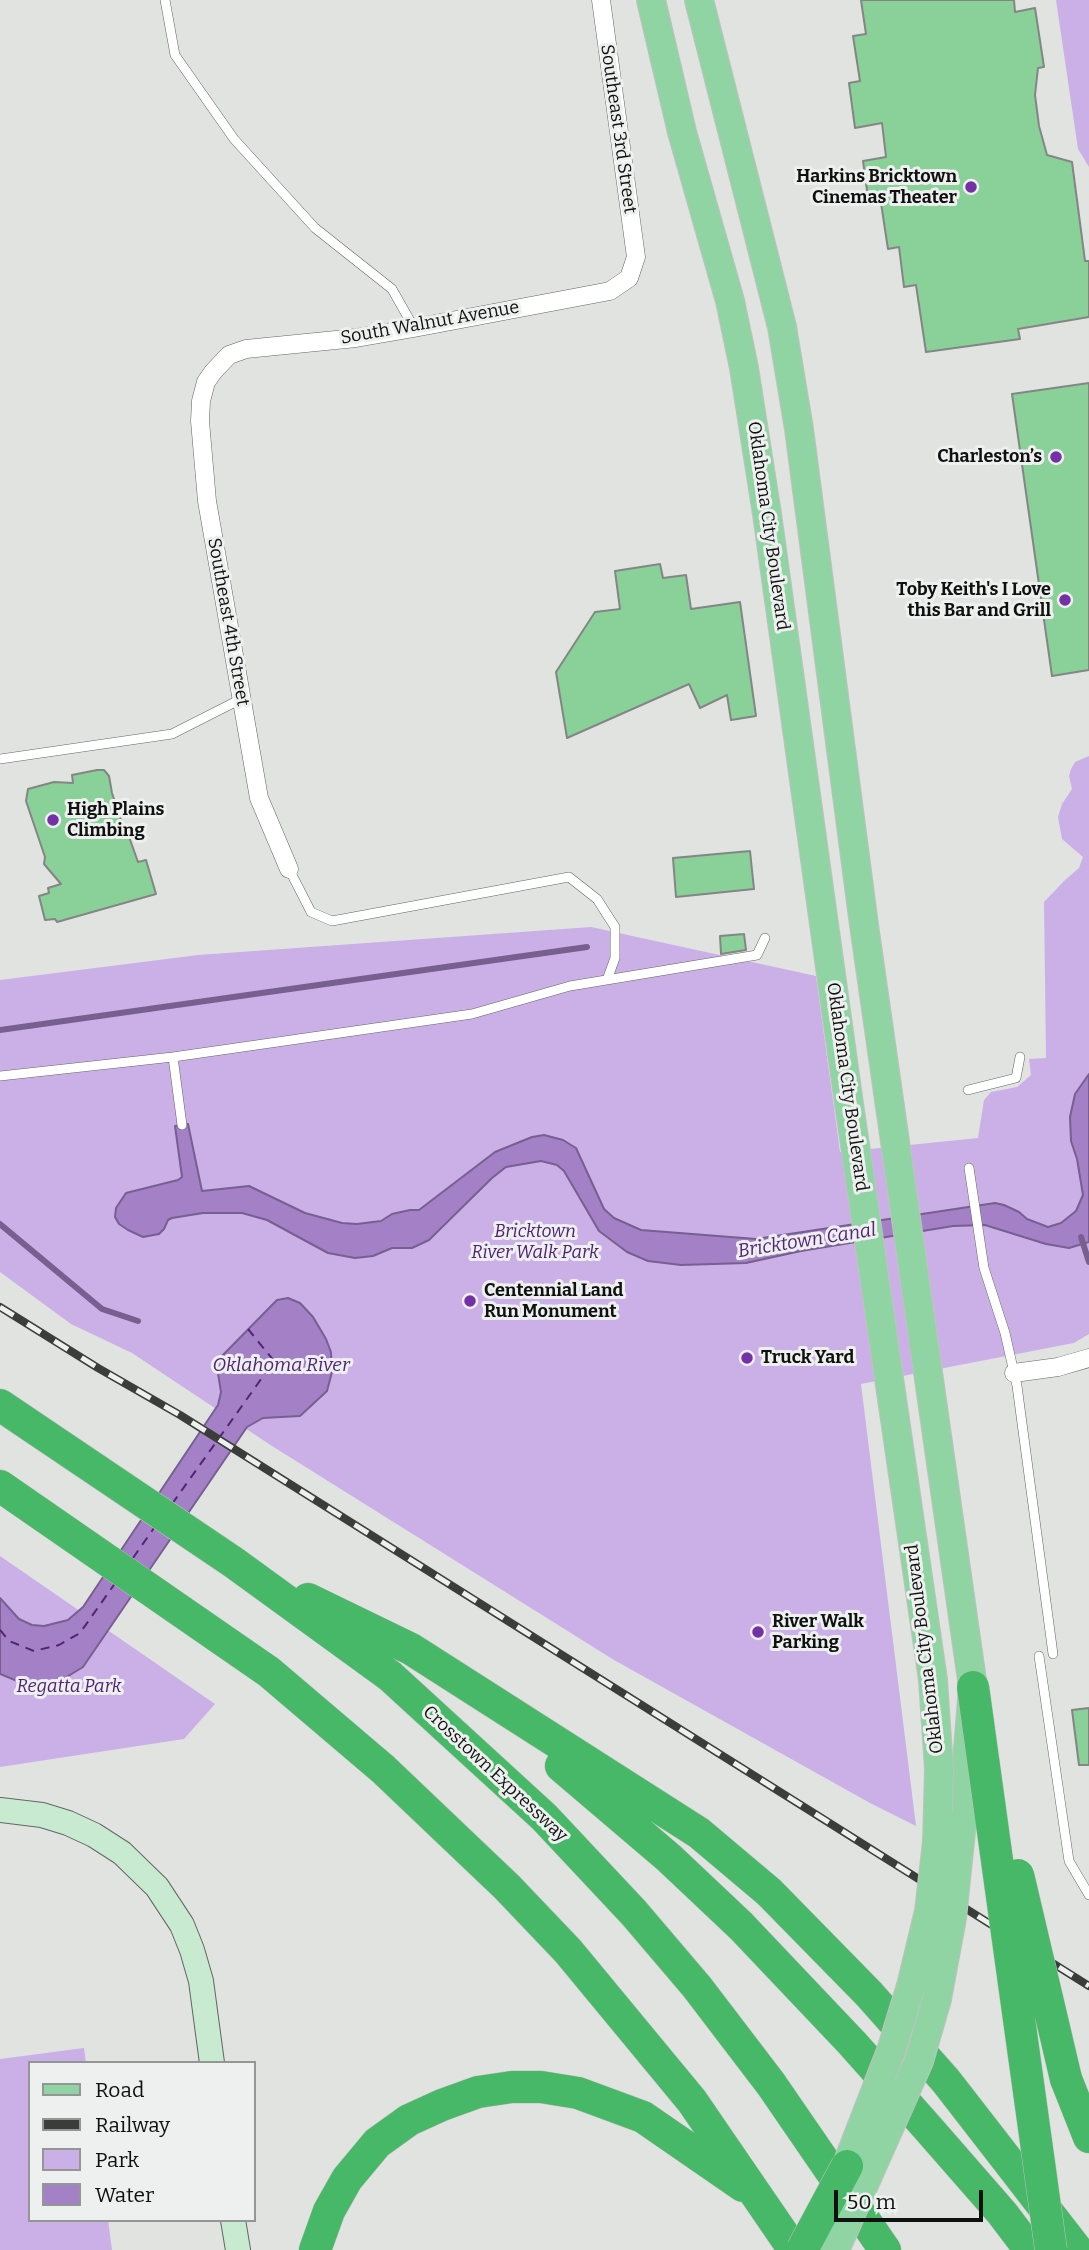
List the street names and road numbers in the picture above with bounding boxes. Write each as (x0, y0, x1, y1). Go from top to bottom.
street label: Southeast 3rd Street (595, 43, 641, 215)
street label: South Walnut Avenue (339, 297, 521, 349)
street label: Oklahoma City Boulevard (743, 420, 793, 632)
street label: Southeast 4th Street (203, 536, 253, 708)
street label: Oklahoma City Boulevard (822, 981, 872, 1193)
street label: Oklahoma City Boulevard (901, 1543, 949, 1755)
street label: Crosstown Expressway (418, 1701, 572, 1847)

